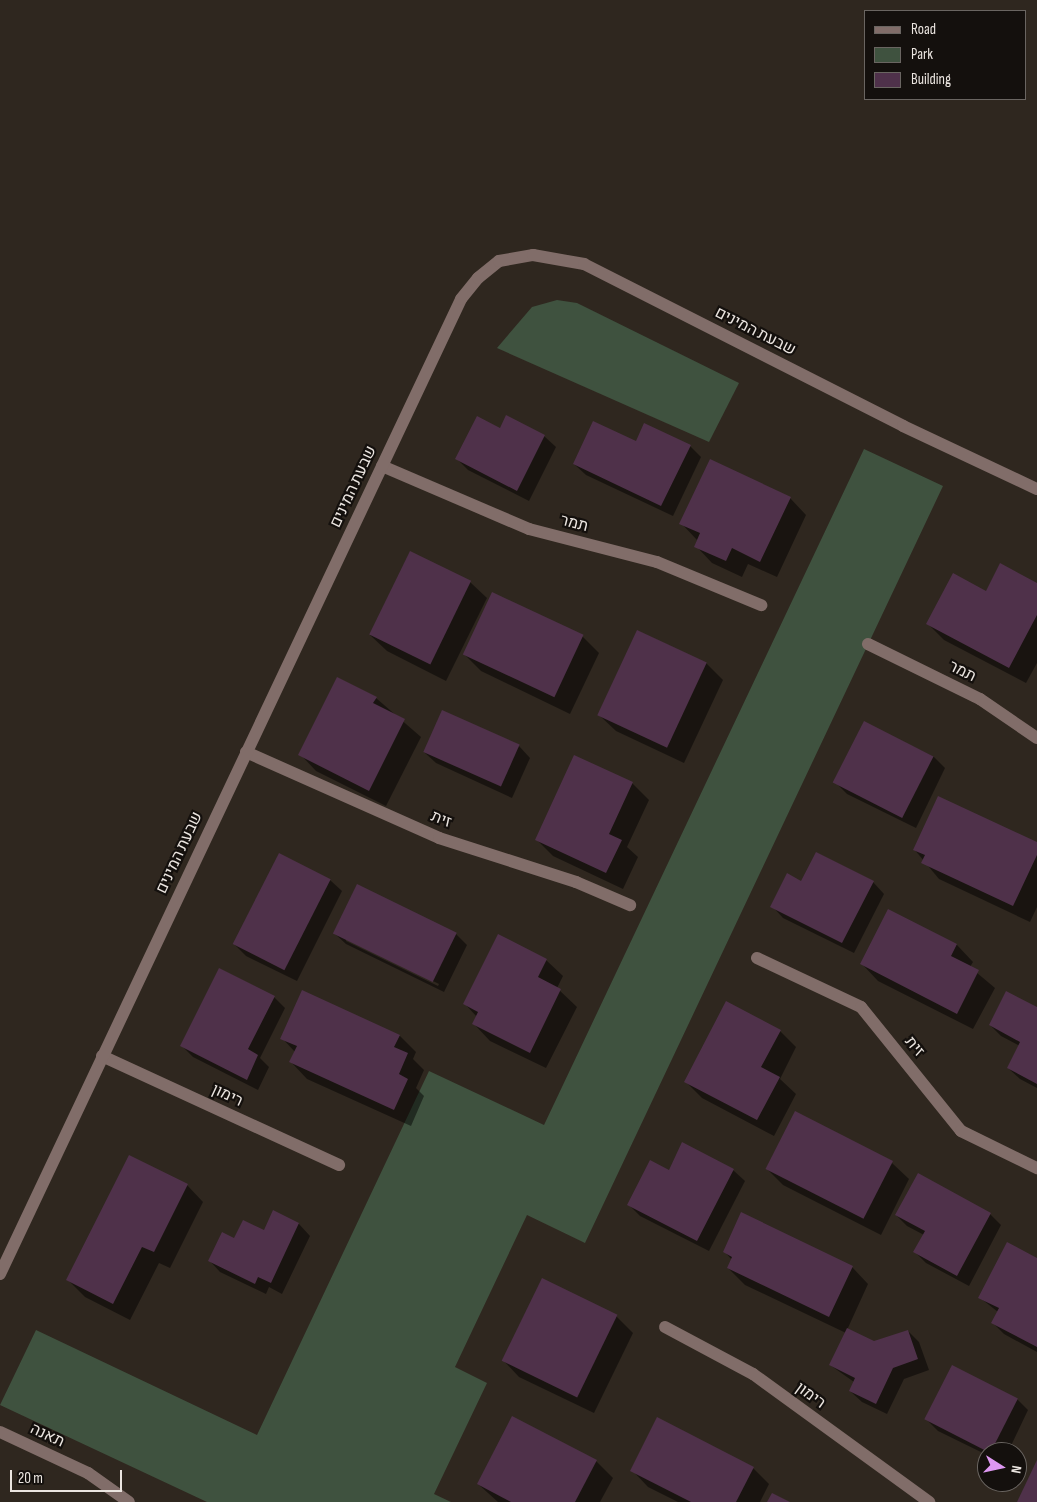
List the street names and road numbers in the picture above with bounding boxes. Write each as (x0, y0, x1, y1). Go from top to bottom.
street label: שבעת המינים (711, 303, 799, 361)
street label: שבעת המינים (327, 443, 381, 531)
street label: תמר (558, 511, 590, 537)
street label: תמר (945, 657, 979, 687)
street label: זית (428, 807, 454, 833)
street label: שבעת המינים (153, 809, 207, 897)
street label: זית (900, 1033, 928, 1061)
street label: רימון (208, 1081, 246, 1111)
street label: רימון (791, 1379, 829, 1413)
street label: תאנה (27, 1420, 67, 1452)

